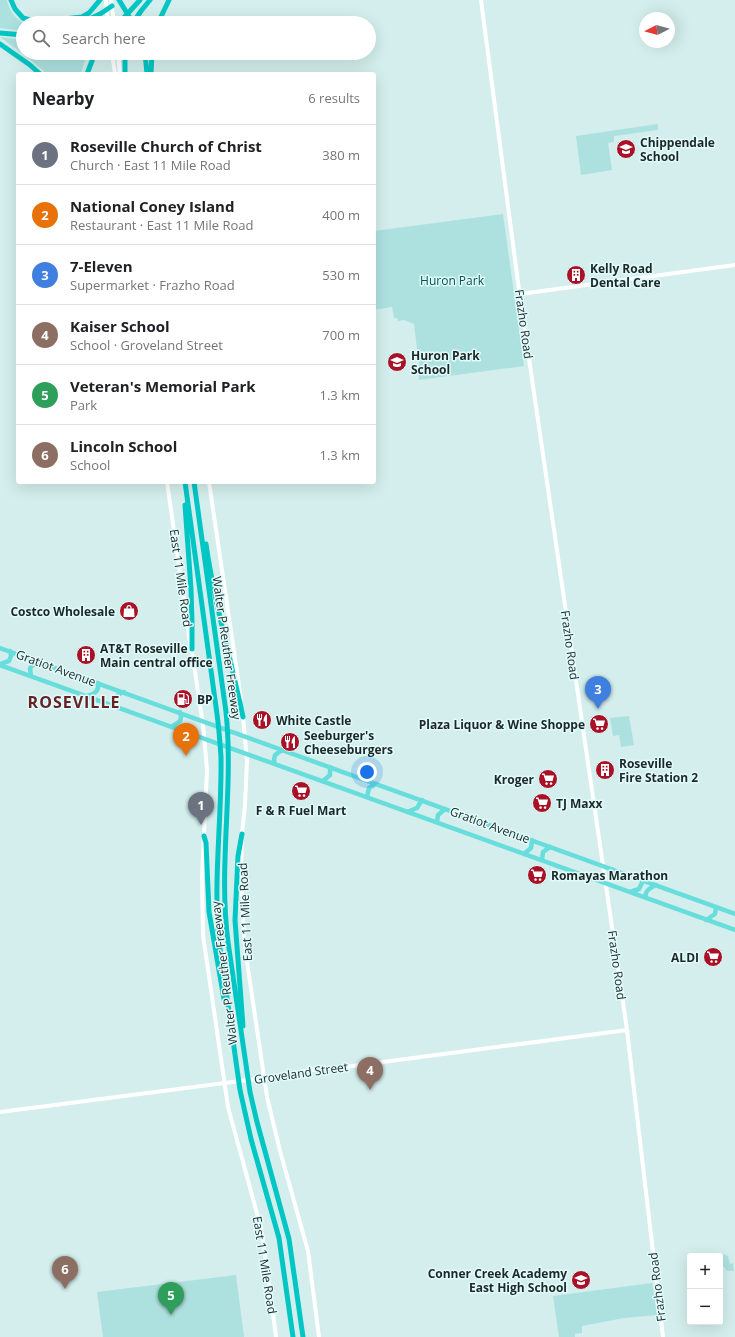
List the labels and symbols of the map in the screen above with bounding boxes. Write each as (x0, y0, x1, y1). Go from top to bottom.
north arrow (639, 12, 675, 48)
place label: Chippendale School (640, 134, 715, 165)
school or university icon: Chippendale School (615, 138, 637, 160)
place label: Kelly Road Dental Care (590, 260, 661, 291)
building icon: Kelly Road Dental Care (565, 264, 587, 286)
park label: Huron Park (420, 272, 485, 289)
street label: Frazho Road (511, 288, 537, 360)
place label: Huron Park School (411, 347, 480, 378)
school or university icon: Huron Park School (386, 351, 408, 373)
street label: East 11 Mile Road (166, 528, 196, 628)
street label: Walter P Reuther Freeway (209, 575, 246, 722)
shop icon: Costco Wholesale (118, 600, 140, 622)
place label: Costco Wholesale (10, 603, 115, 620)
street label: Frazho Road (557, 609, 583, 681)
place label: AT&T Roseville Main central office (100, 640, 213, 671)
building icon: AT&T Roseville Main central office (75, 644, 97, 666)
street label: Gratiot Avenue (14, 646, 99, 690)
pin: 3 (585, 676, 611, 709)
fuel station icon: BP (172, 688, 194, 710)
district label: ROSEVILLE (28, 691, 120, 713)
place label: BP (197, 691, 213, 708)
restaurant icon: White Castle (251, 709, 273, 731)
place label: White Castle (276, 712, 351, 729)
supermarket icon: Plaza Liquor & Wine Shoppe (588, 713, 610, 735)
place label: Plaza Liquor & Wine Shoppe (419, 716, 585, 733)
pin: 2 (173, 723, 199, 756)
place label: Seeburger's Cheeseburgers (304, 727, 393, 758)
restaurant icon: Seeburger's Cheeseburgers (279, 731, 301, 753)
place label: Roseville Fire Station 2 (619, 755, 698, 786)
building icon: Roseville Fire Station 2 (594, 759, 616, 781)
your location (357, 762, 377, 782)
supermarket icon: Kroger (537, 768, 559, 790)
place label: Kroger (494, 771, 535, 788)
supermarket icon: F & R Fuel Mart (290, 780, 312, 802)
pin: 1 (188, 792, 214, 825)
supermarket icon: TJ Maxx (531, 792, 553, 814)
place label: TJ Maxx (556, 795, 603, 812)
place label: F & R Fuel Mart (256, 802, 346, 819)
street label: Gratiot Avenue (448, 803, 533, 847)
street label: East 11 Mile Road (234, 862, 256, 962)
supermarket icon: Romayas Marathon (526, 864, 548, 886)
place label: Romayas Marathon (551, 867, 668, 884)
street label: Walter P Reuther Freeway (207, 899, 241, 1046)
street label: Frazho Road (604, 929, 630, 1001)
supermarket icon: ALDI (702, 946, 724, 968)
place label: ALDI (671, 949, 699, 966)
pin: 4 (357, 1057, 383, 1090)
street label: Groveland Street (253, 1058, 349, 1088)
street label: East 11 Mile Road (249, 1215, 281, 1315)
street label: Frazho Road (644, 1251, 670, 1323)
pin: 6 (52, 1256, 78, 1289)
place label: Conner Creek Academy East High School (428, 1265, 567, 1296)
school or university icon: Conner Creek Academy East High School (570, 1269, 592, 1291)
pin: 5 (158, 1282, 184, 1315)

